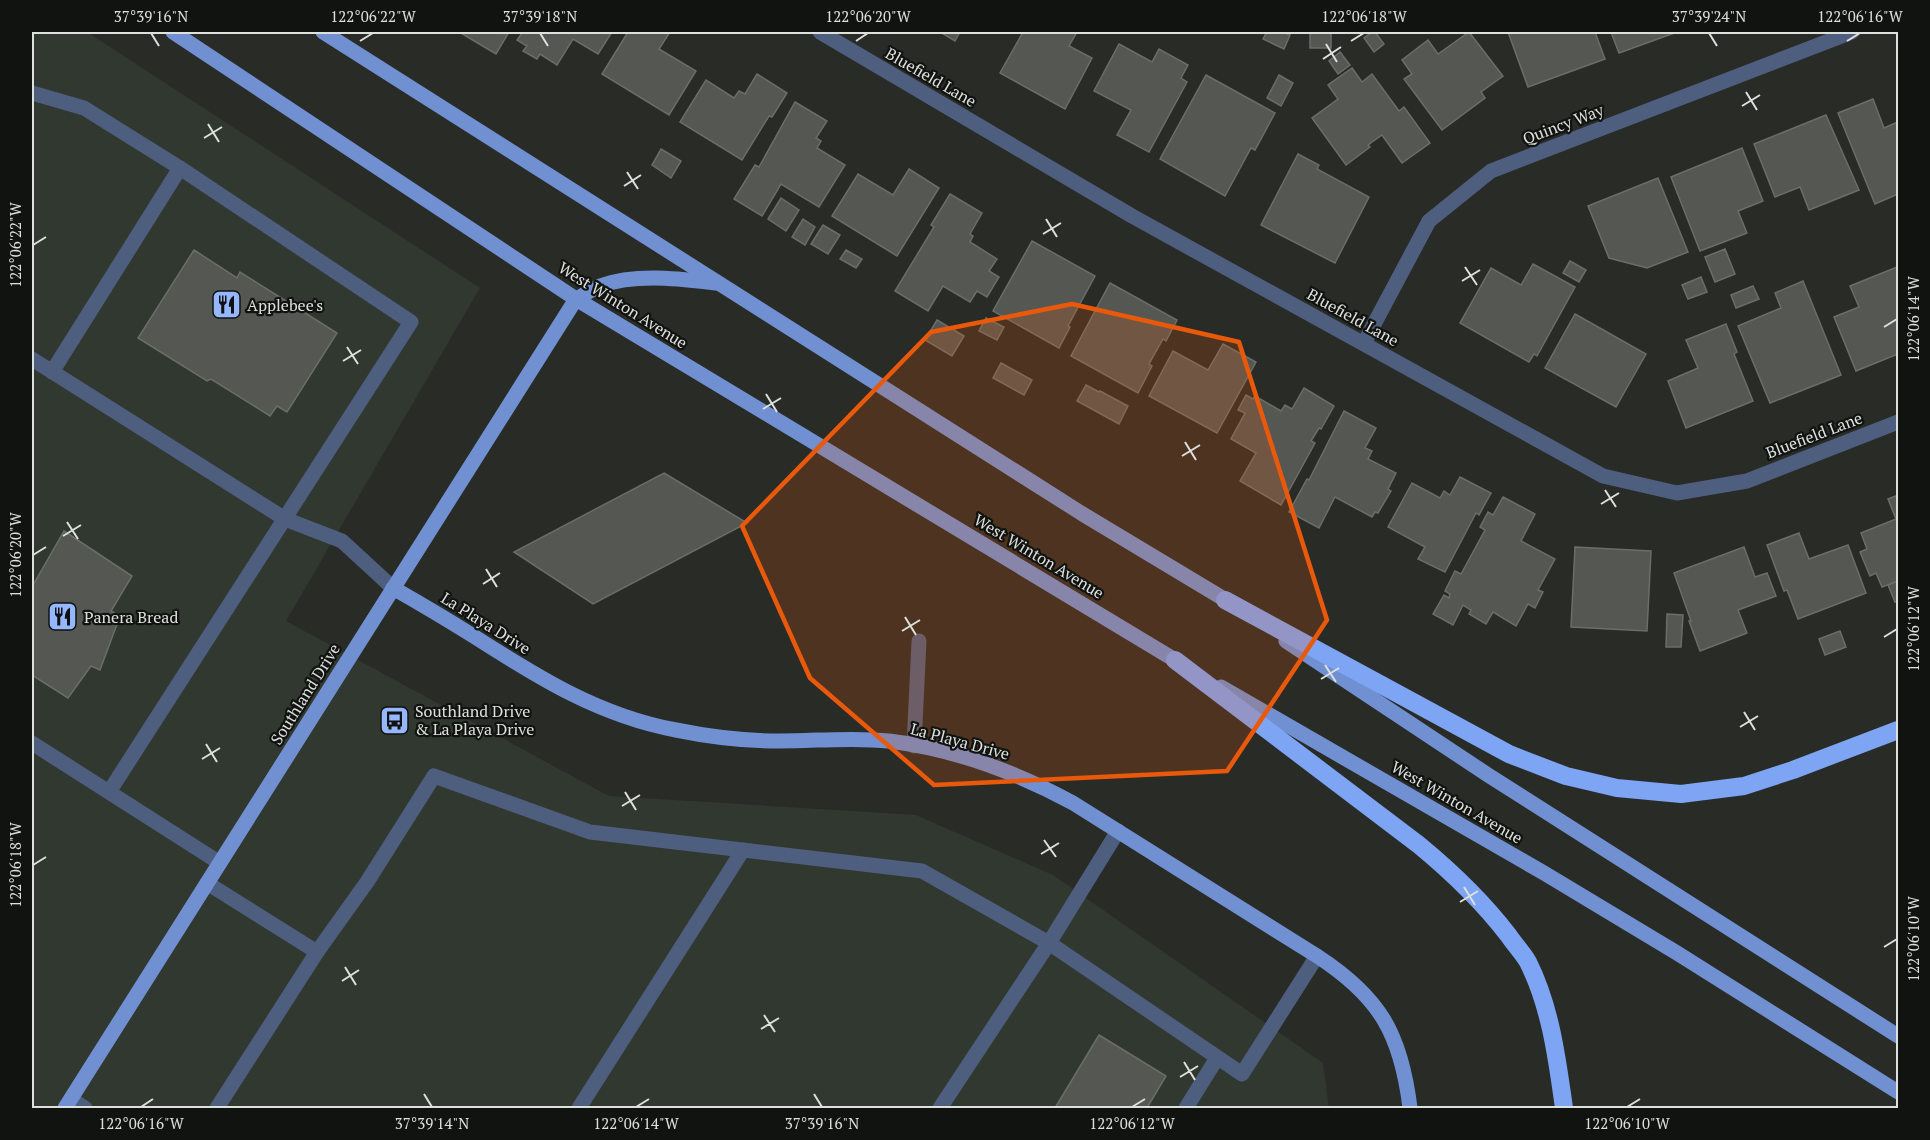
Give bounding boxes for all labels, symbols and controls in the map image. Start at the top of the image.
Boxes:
text: 37°39'16"N [114,6,188,26]
text: 122°06'22"W [330,6,417,26]
text: 37°39'18"N [503,6,577,26]
text: 122°06'20"W [825,6,912,26]
text: 122°06'18"W [1321,6,1408,26]
text: 37°39'24"N [1672,6,1746,26]
text: 122°06'16"W [1817,6,1904,26]
street label: Bluefield Lane [882,42,980,112]
street label: Quincy Way [1519,98,1607,149]
text: 122°06'22"W [5,201,25,288]
street label: West Winton Avenue [554,256,692,354]
text: 122°06'14"W [1903,275,1923,362]
street label: Bluefield Lane [1303,283,1403,351]
restaurant icon: Applebee's [210,289,242,321]
place label: Applebee's [247,294,323,316]
street label: Bluefield Lane [1763,407,1865,463]
street label: West Winton Avenue [970,508,1108,604]
text: 122°06'20"W [5,511,25,598]
text: 122°06'12"W [1903,585,1923,672]
street label: La Playa Drive [437,587,535,659]
restaurant icon: Panera Bread [47,601,79,633]
place label: Panera Bread [84,606,178,628]
street label: Southland Drive [265,639,345,749]
place label: Southland Drive & La Playa Drive [415,700,534,740]
bus stop icon: Southland Drive & La Playa Drive [378,704,410,736]
street label: La Playa Drive [908,717,1012,765]
street label: West Winton Avenue [1387,755,1527,849]
text: 122°06'18"W [5,821,25,908]
text: 122°06'10"W [1903,895,1923,982]
text: 122°06'16"W [98,1113,185,1133]
text: 37°39'14"N [395,1113,469,1133]
text: 122°06'14"W [593,1113,680,1133]
text: 37°39'16"N [785,1113,859,1133]
text: 122°06'12"W [1089,1113,1176,1133]
text: 122°06'10"W [1584,1113,1671,1133]

